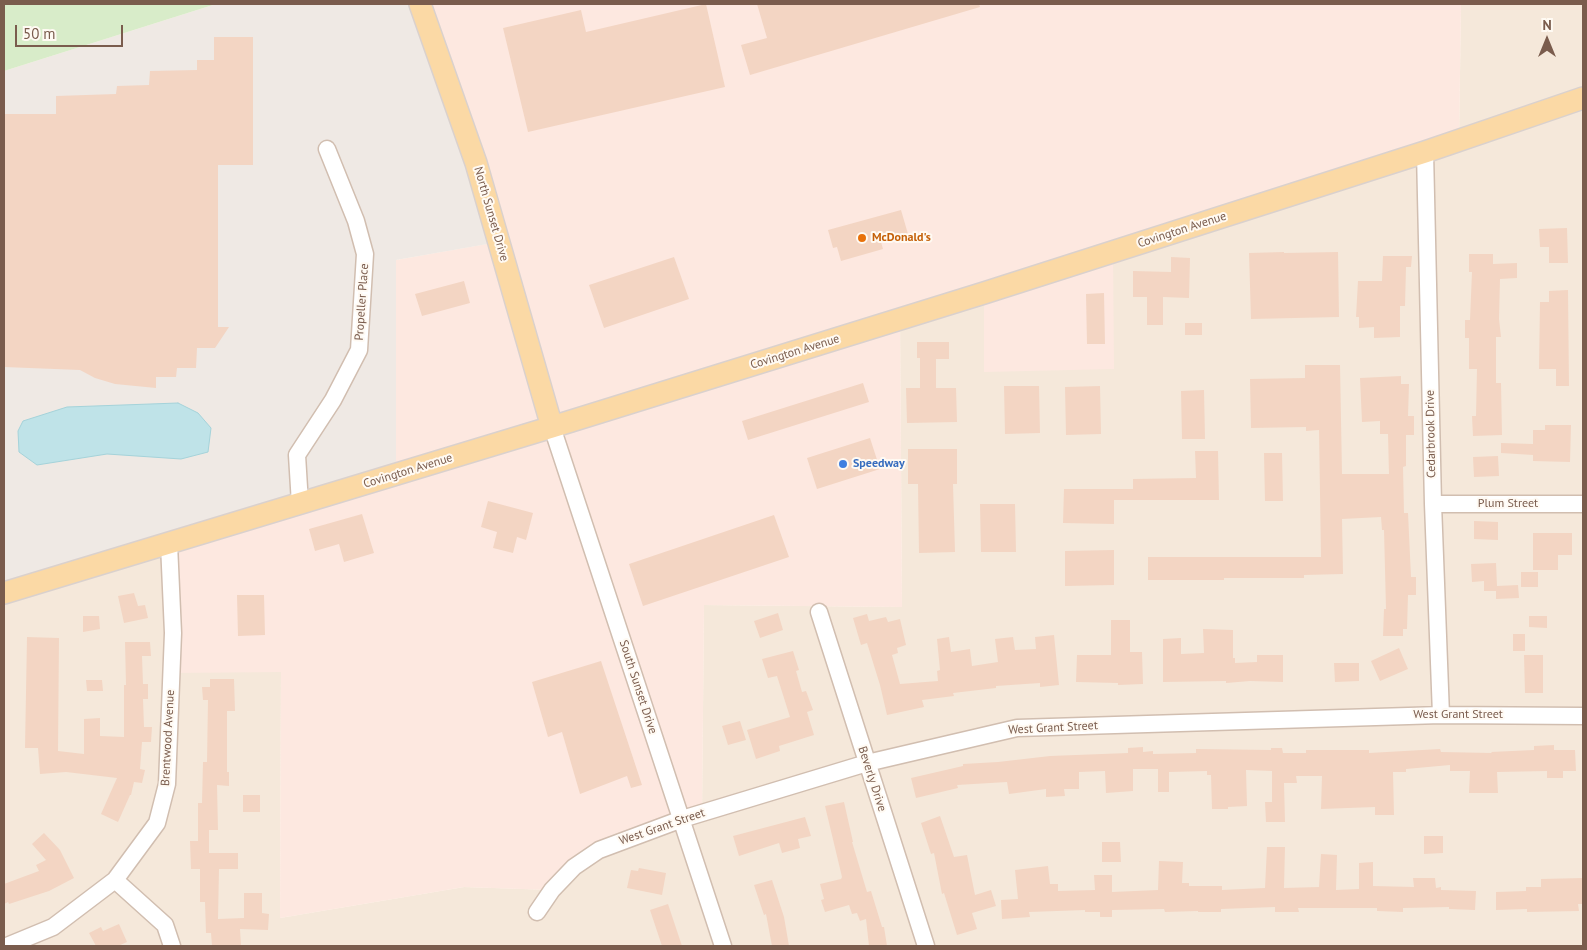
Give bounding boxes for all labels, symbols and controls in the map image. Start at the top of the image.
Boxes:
scale bar [18,15,125,47]
north arrow [1522,15,1572,65]
text: N [1542,16,1552,34]
text: 50 m [23,24,56,43]
street label: North Sunset Drive [471,165,511,263]
street label: Covington Avenue [1136,209,1228,251]
place label: McDonald's [872,231,931,245]
marker: McDonald's [856,232,868,244]
street label: Propeller Place [352,263,372,341]
street label: Covington Avenue [749,332,841,372]
street label: Cedarbrook Drive [1423,390,1439,478]
street label: Covington Avenue [362,451,454,491]
place label: Speedway [853,457,905,471]
marker: Speedway [837,458,849,470]
street label: Plum Street [1478,497,1538,511]
street label: South Sunset Drive [616,638,660,736]
street label: Brentwood Avenue [158,689,178,787]
street label: West Grant Street [1413,708,1503,722]
street label: West Grant Street [1008,718,1098,738]
street label: Beverly Drive [855,745,889,813]
street label: West Grant Street [617,806,707,848]

